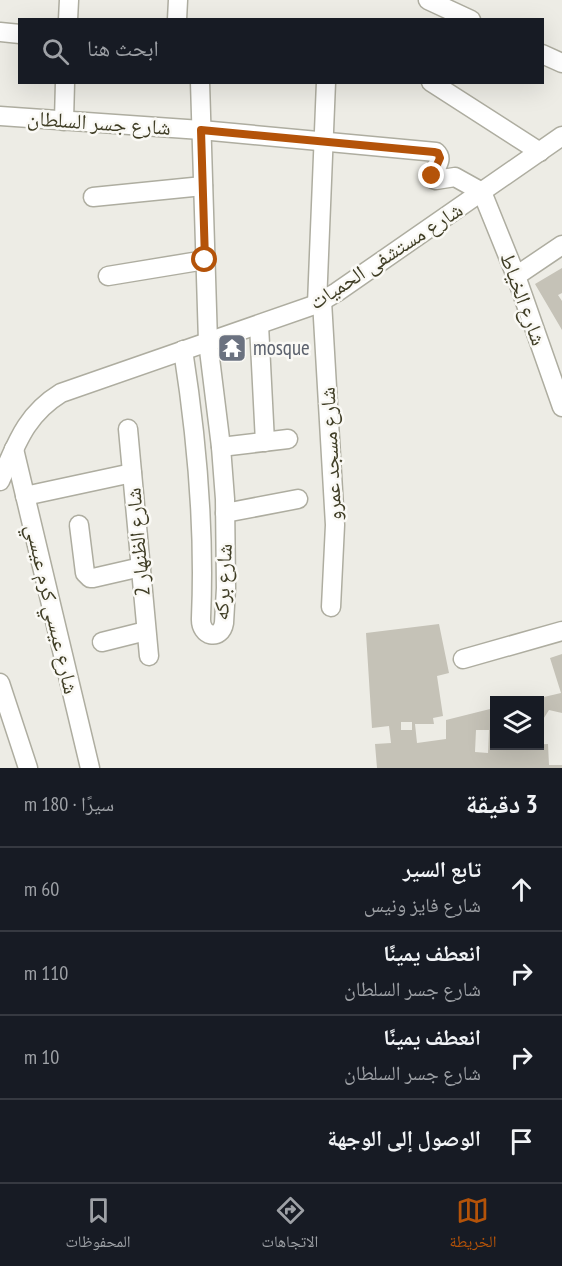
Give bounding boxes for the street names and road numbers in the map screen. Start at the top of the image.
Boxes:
street label: شارع جسر السلطان [26,104,172,141]
street label: شارع مستشفى الحميات [304,196,468,315]
street label: شارع الخياط [494,249,553,349]
street label: شارع مسجد عمرو [314,386,347,522]
street label: شارع الظنهار 2 [119,487,156,597]
street label: شارع عيسي كرم عيسي [17,521,85,697]
street label: شارع بركه [207,543,238,621]

